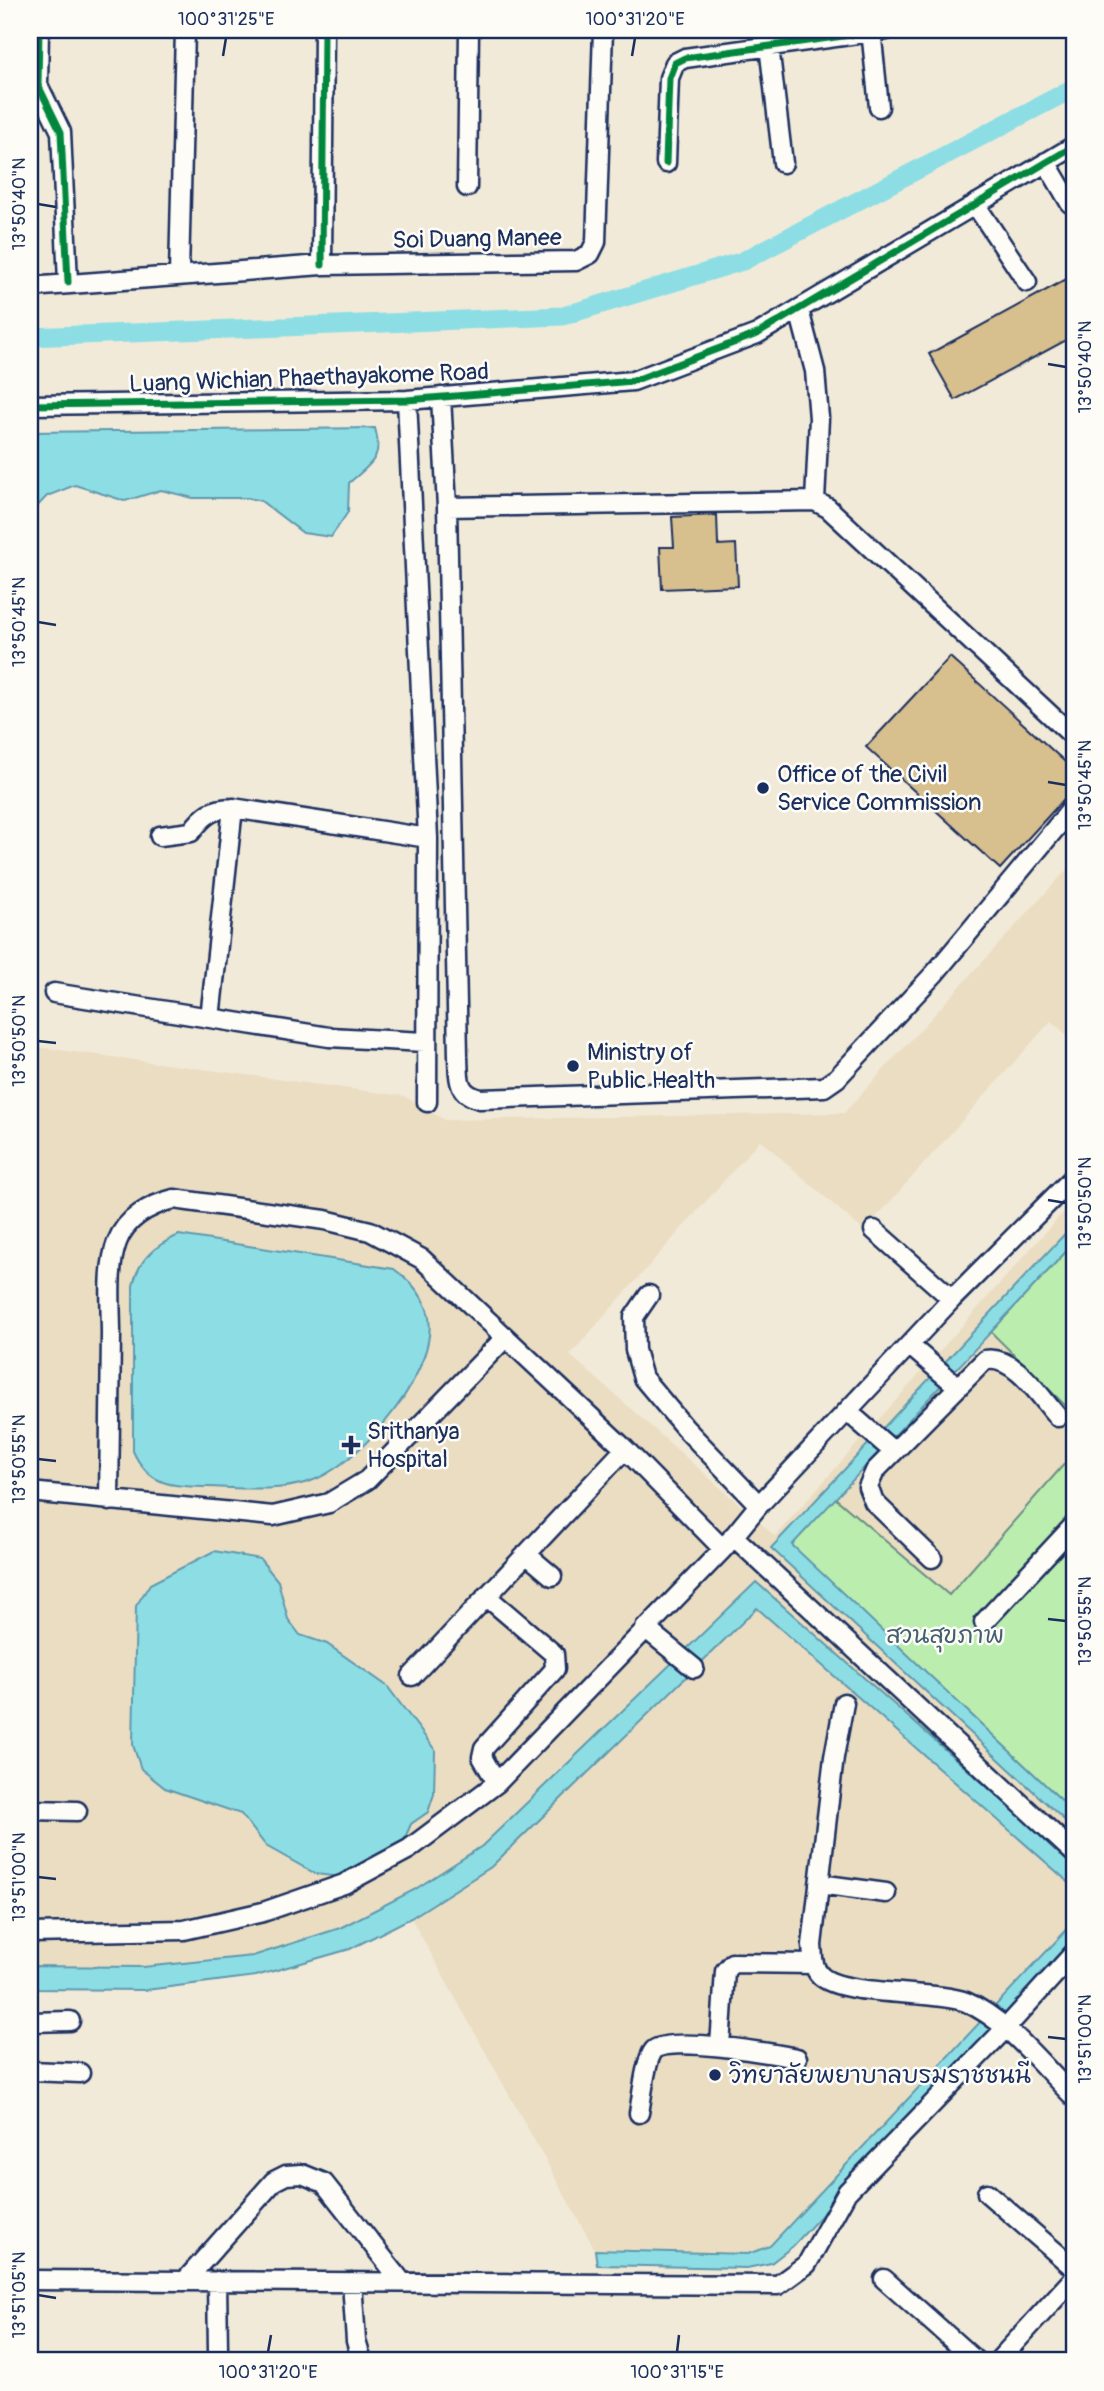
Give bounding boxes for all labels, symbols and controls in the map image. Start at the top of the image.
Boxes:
text: 100°31'25"E [178,8,274,31]
text: 100°31'20"E [585,8,685,31]
text: 13°50'40"N [8,158,31,250]
street label: Soi Duang Manee [392,223,562,255]
text: 13°50'40"N [1074,321,1097,413]
street label: Luang Wichian Phaethayakome Road [129,357,489,399]
text: 13°50'45"N [8,577,31,667]
text: 13°50'45"N [1074,740,1097,830]
place label: Office of the Civil Service Commission [777,760,982,817]
marker: Office of the Civil Service Commission [755,780,771,796]
text: 13°50'50"N [8,995,31,1087]
place label: Ministry of Public Health [587,1038,715,1095]
marker: Ministry of Public Health [565,1058,581,1074]
text: 13°50'50"N [1074,1157,1097,1249]
text: 13°50'55"N [8,1414,31,1504]
place label: Srithanya Hospital [367,1417,460,1474]
marker: Srithanya Hospital [341,1435,361,1455]
text: 13°50'55"N [1074,1576,1097,1666]
park label: สวนสุขภาพ [886,1621,1004,1653]
text: 13°51'00"N [8,1832,31,1922]
text: 13°51'00"N [1074,1994,1097,2084]
place label: วิทยาลัยพยาบาลบรมราชชนนี [729,2060,1031,2090]
marker: วิทยาลัยพยาบาลบรมราชชนนี [707,2067,723,2083]
text: 13°51'05"N [8,2252,31,2338]
text: 100°31'20"E [218,2361,318,2384]
text: 100°31'15"E [630,2361,724,2384]

